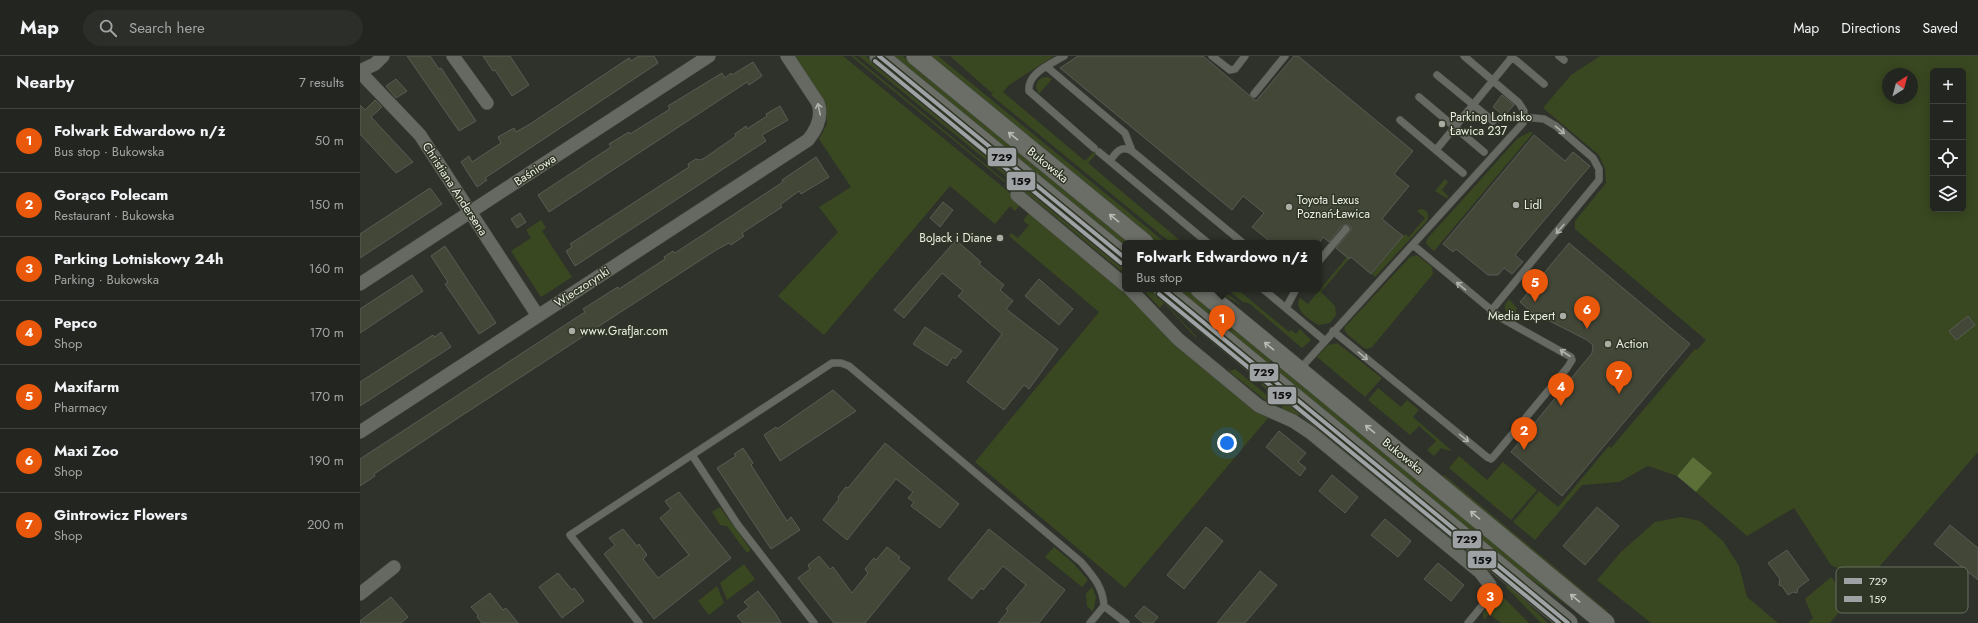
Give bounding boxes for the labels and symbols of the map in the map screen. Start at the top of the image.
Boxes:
north arrow [1882,68,1918,104]
one-way arrow [814,103,822,116]
place label: Parking Lotnisko Ławica 237 [1449,108,1532,140]
marker: Parking Lotnisko Ławica 237 [1437,119,1447,129]
one-way arrow [1554,125,1565,134]
one-way arrow [1008,131,1019,140]
street label: Christiana Andersena [418,139,492,240]
street label: Bukowska [1023,143,1073,187]
line badge: 729 [987,147,1017,167]
text: 729 [991,149,1013,165]
street label: Baśniowa [510,150,560,190]
line badge: 159 [1006,171,1036,191]
text: 159 [1011,173,1031,189]
place label: Toyota Lexus Poznań-Ławica [1297,191,1370,223]
place label: Lidl [1524,196,1542,214]
marker: Lidl [1511,200,1521,210]
marker: Toyota Lexus Poznań-Ławica [1284,202,1294,212]
one-way arrow [1108,214,1119,223]
one-way arrow [1555,223,1564,234]
place label: BoJack i Diane [919,229,992,247]
marker: BoJack i Diane [995,233,1005,243]
street label: Wieczorynki [551,262,613,312]
pin: 5 [1522,269,1548,302]
one-way arrow [1456,281,1467,290]
pin: 6 [1574,296,1600,329]
pin: 1 [1209,305,1235,338]
place label: Media Expert [1488,307,1555,325]
marker: Media Expert [1558,311,1568,321]
place label: www.GrafJar.com [580,322,668,340]
marker: www.GrafJar.com [567,326,577,336]
place label: Action [1616,335,1649,353]
marker: Action [1603,339,1613,349]
one-way arrow [1264,341,1274,350]
one-way arrow [1560,349,1571,357]
one-way arrow [1358,351,1369,360]
pin: 7 [1606,361,1632,394]
line badge: 729 [1249,363,1279,382]
text: 729 [1253,364,1275,380]
pin: 4 [1548,373,1574,406]
line badge: 159 [1267,386,1297,405]
text: 159 [1272,387,1292,403]
pin: 2 [1511,417,1537,450]
one-way arrow [1364,424,1375,433]
your location [1217,433,1237,453]
street label: Bukowska [1378,434,1428,478]
one-way arrow [1458,434,1469,443]
one-way arrow [1469,511,1480,519]
line badge: 729 [1452,530,1482,549]
text: 729 [1456,531,1478,547]
line badge: 159 [1467,550,1497,569]
text: 159 [1472,552,1492,568]
legend [1836,567,1968,613]
text: 729 [1869,573,1887,589]
pin: 3 [1477,583,1503,616]
text: 159 [1869,591,1887,607]
one-way arrow [1569,594,1580,603]

